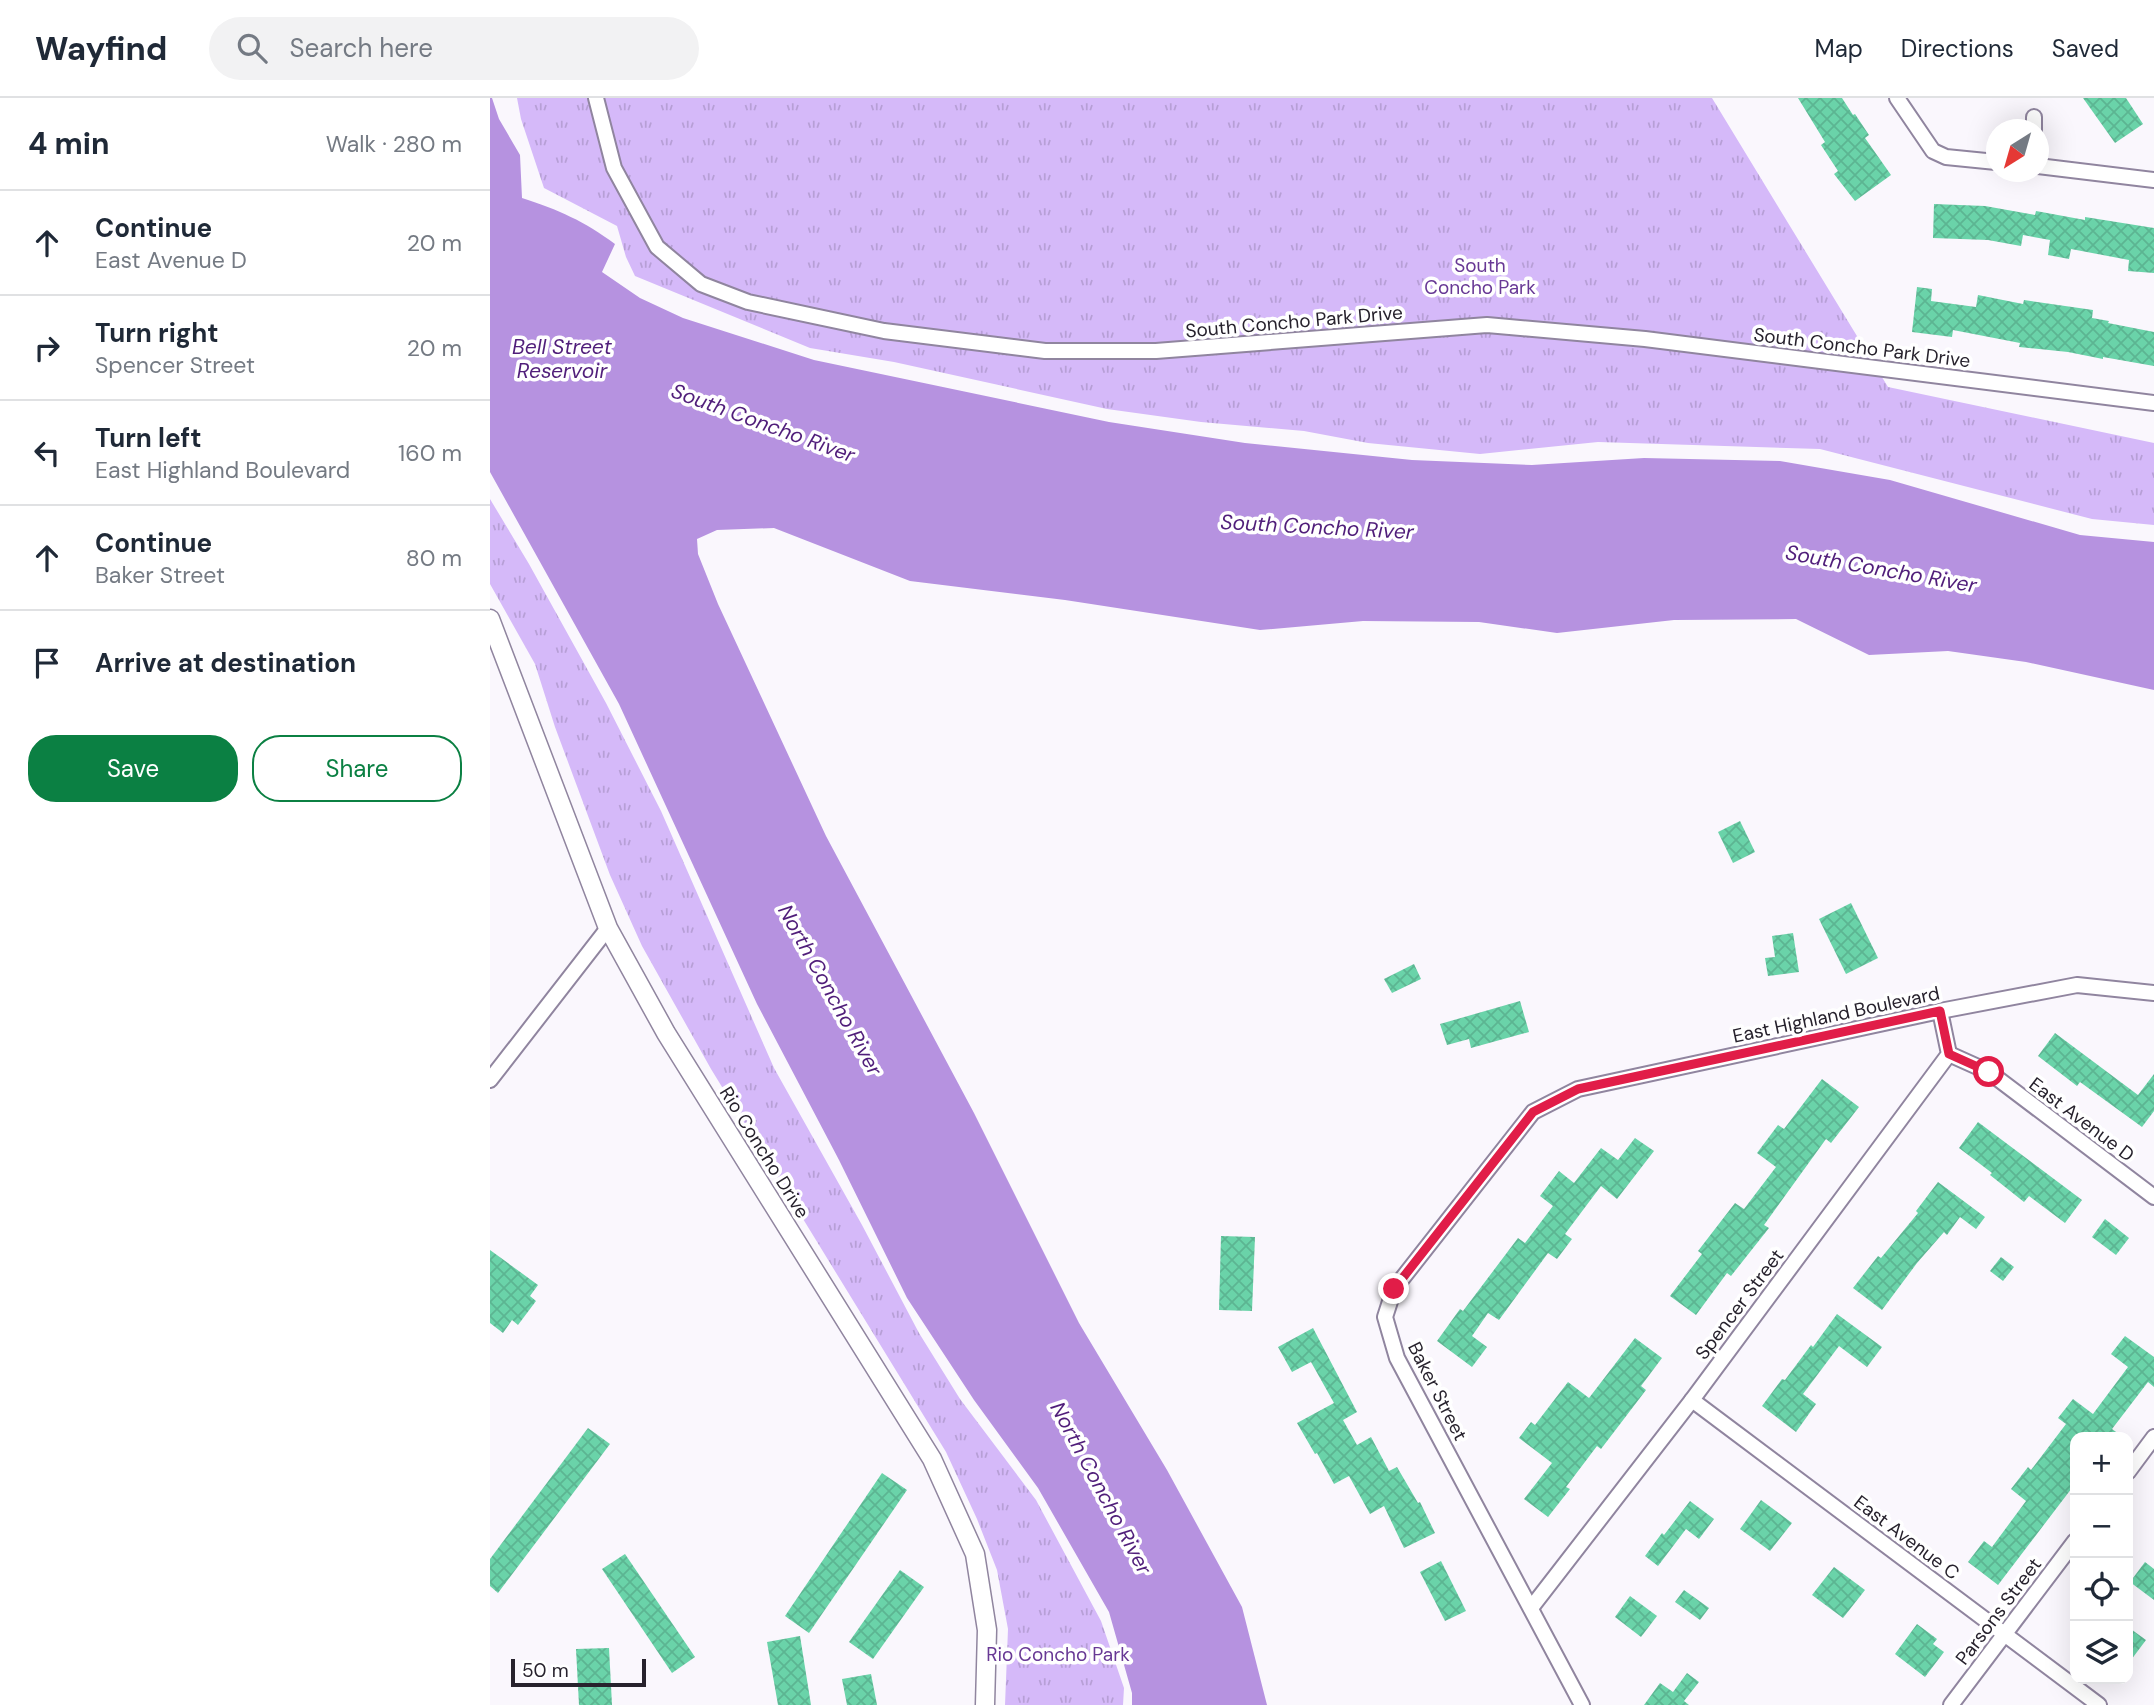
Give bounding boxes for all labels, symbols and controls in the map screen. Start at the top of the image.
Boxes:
search box [209,17,699,80]
text: Wayfind [35,27,167,70]
icon: search [233,29,271,67]
text: Search here [289,31,433,65]
text: Map [1815,33,1863,64]
text: Directions [1901,33,2014,64]
text: Saved [2052,33,2119,64]
north arrow [1986,119,2049,182]
text: 4 min [28,124,110,163]
text: Walk · 280 m [326,129,462,159]
text: Continue [95,211,212,245]
icon: ahead [28,224,66,262]
text: 20 m [407,228,462,258]
text: East Avenue D [95,245,247,275]
park label: South Concho Park [1424,253,1536,300]
street label: South Concho Park Drive [1184,300,1404,343]
text: Turn right [95,316,219,350]
street label: South Concho Park Drive [1752,322,1972,373]
icon: right [28,329,66,367]
text: 20 m [407,333,462,363]
water label: Bell Street Reservoir [512,333,613,385]
text: Spencer Street [95,350,255,380]
water label: South Concho River [667,377,860,470]
text: Turn left [95,421,202,455]
icon: left [28,434,66,472]
text: 160 m [398,438,462,468]
text: East Highland Boulevard [95,455,350,485]
water label: South Concho River [1220,508,1416,546]
text: Continue [95,526,212,560]
water label: South Concho River [1783,538,1980,600]
icon: ahead [28,539,66,577]
text: 80 m [406,543,462,573]
text: Baker Street [95,560,225,590]
icon: arrive [28,644,66,682]
text: Arrive at destination [95,646,356,680]
button: Save [28,735,238,802]
button: Share [252,735,462,802]
water label: North Concho River [771,899,889,1082]
street label: East Highland Boulevard [1730,980,1942,1049]
route start [1973,1056,2004,1087]
street label: East Avenue D [2024,1072,2139,1167]
street label: Rio Concho Drive [714,1082,815,1223]
street label: Spencer Street [1690,1244,1789,1365]
route end [1378,1273,1409,1304]
street label: Baker Street [1402,1338,1473,1445]
water label: North Concho River [1044,1397,1159,1580]
map controls [2070,1432,2133,1684]
button: + [2070,1432,2133,1495]
street label: East Avenue C [1849,1490,1965,1585]
button: − [2070,1495,2133,1558]
street label: Parsons Street [1950,1553,2047,1670]
button: locate [2070,1558,2133,1621]
button: layers [2070,1621,2133,1684]
park label: Rio Concho Park [986,1642,1130,1667]
scale bar [511,1656,646,1688]
text: 50 m [522,1658,569,1683]

